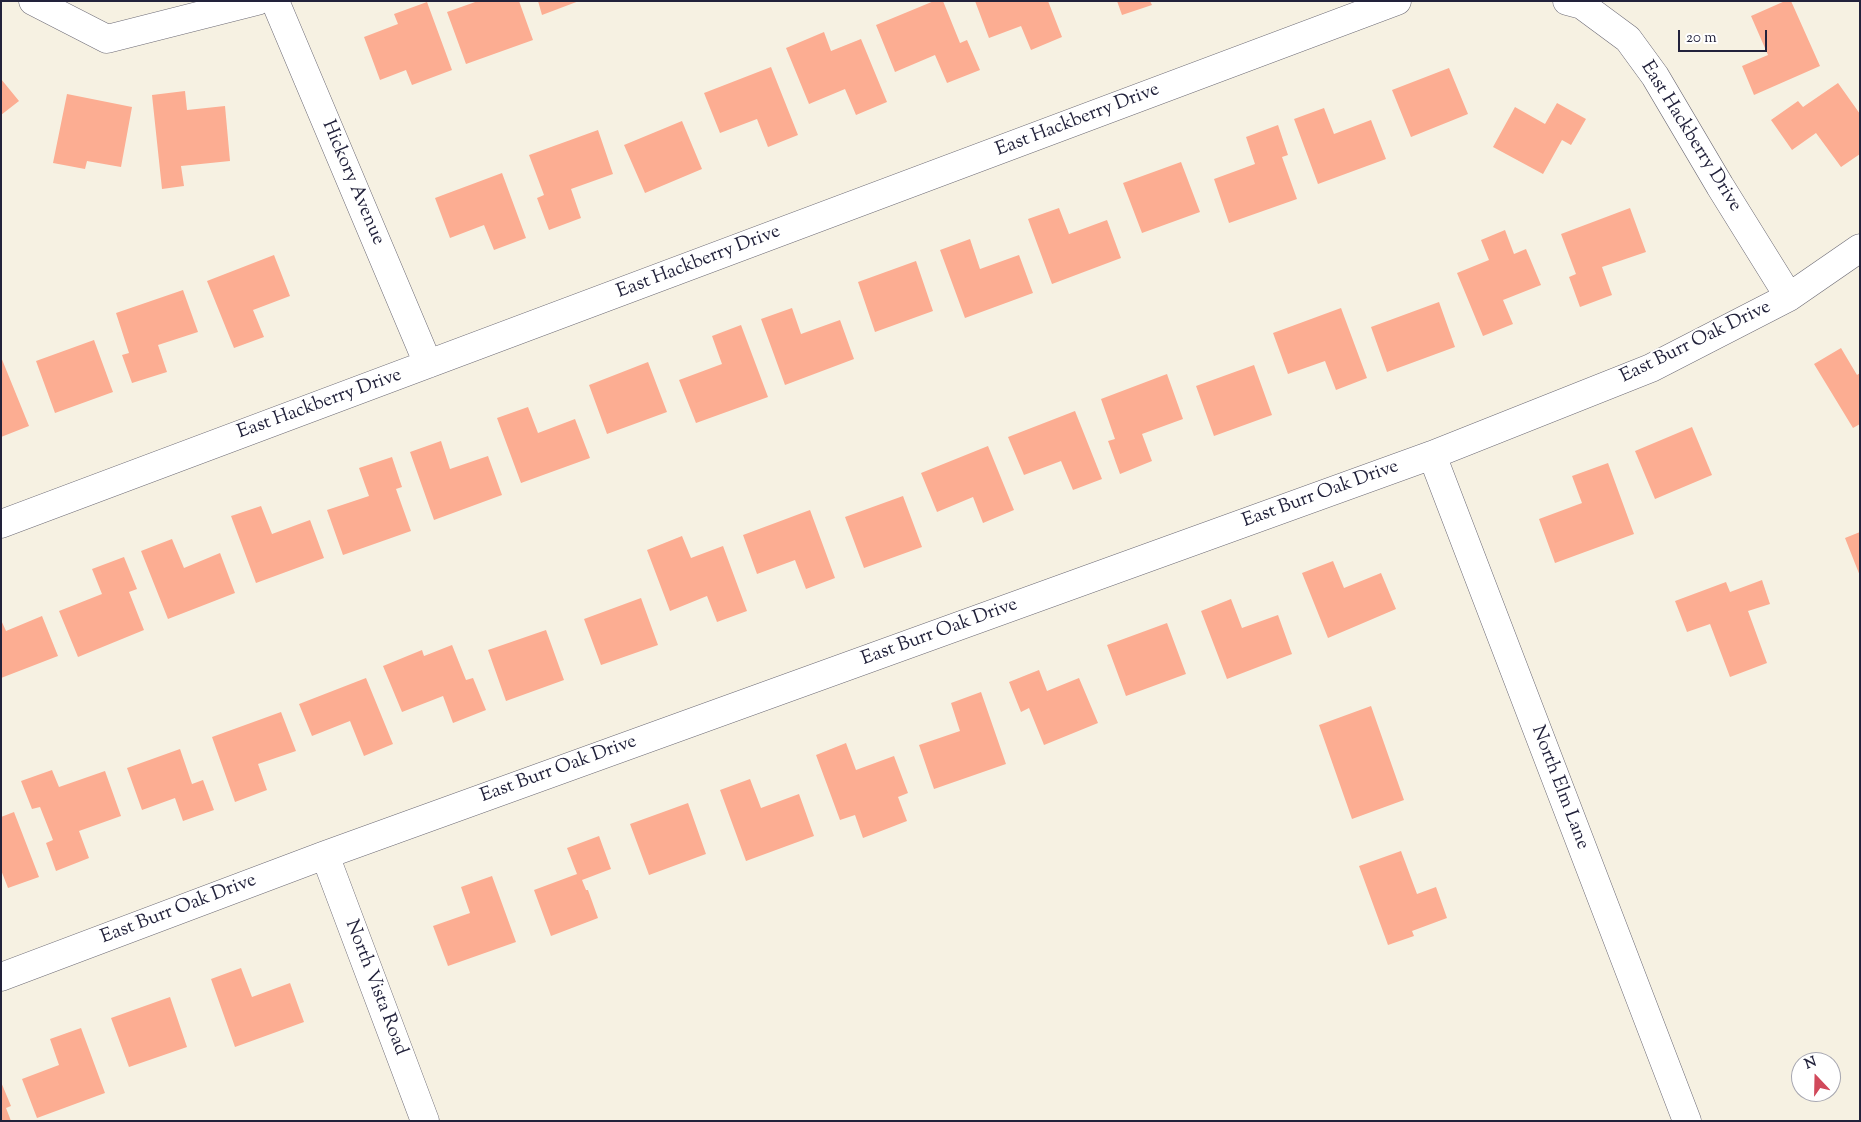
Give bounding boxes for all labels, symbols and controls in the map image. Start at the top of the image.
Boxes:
scale bar [1681,20,1770,52]
text: 20 m [1686,28,1717,49]
street label: East Hackberry Drive [1634,58,1746,216]
street label: East Hackberry Drive [993,79,1163,163]
street label: Hickory Avenue [315,117,389,249]
street label: East Hackberry Drive [614,221,784,305]
street label: East Burr Oak Drive [1617,297,1775,389]
street label: East Hackberry Drive [235,365,405,445]
street label: East Burr Oak Drive [1240,456,1402,534]
street label: East Burr Oak Drive [859,594,1021,672]
street label: North Elm Lane [1525,723,1593,853]
street label: East Burr Oak Drive [478,731,640,809]
street label: East Burr Oak Drive [98,870,260,950]
street label: North Vista Road [339,917,411,1059]
north arrow [1791,1052,1841,1102]
text: N [1802,1053,1820,1075]

